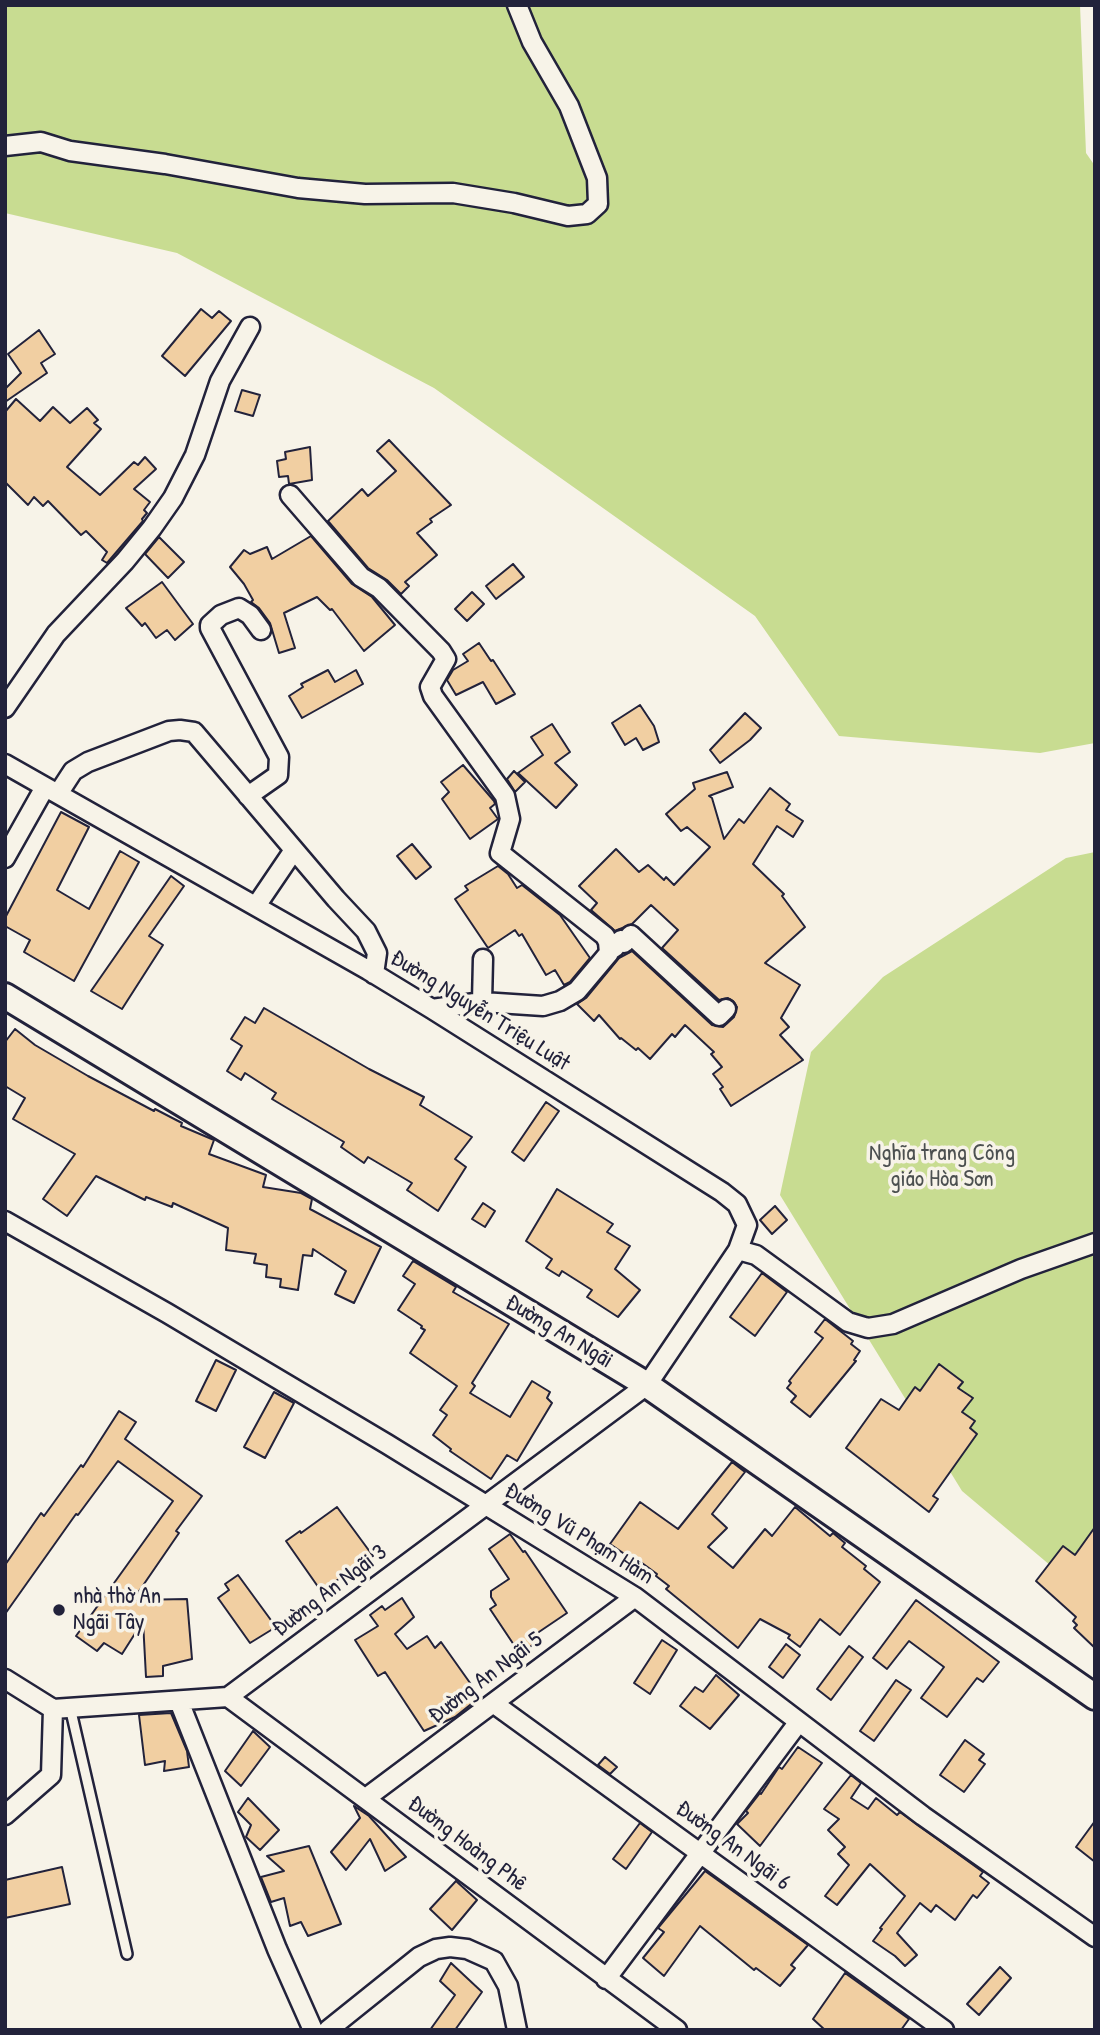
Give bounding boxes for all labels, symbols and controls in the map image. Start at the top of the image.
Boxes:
street label: Đường Nguyễn Triệu Luật [385,945,575,1077]
park label: Nghĩa trang Công giáo Hòa Sơn [869,1140,1015,1194]
street label: Đường An Ngãi [500,1289,618,1375]
street label: Đường Vũ Phạm Hàm [499,1477,659,1591]
street label: Đường An Ngãi 3 [267,1539,393,1643]
place label: nhà thờ An Ngãi Tây [73,1583,161,1637]
marker: nhà thờ An Ngãi Tây [51,1602,67,1618]
street label: Đường An Ngãi 5 [424,1626,548,1730]
street label: Đường Hoàng Phê [402,1790,532,1898]
street label: Đường An Ngãi 6 [670,1795,796,1897]

